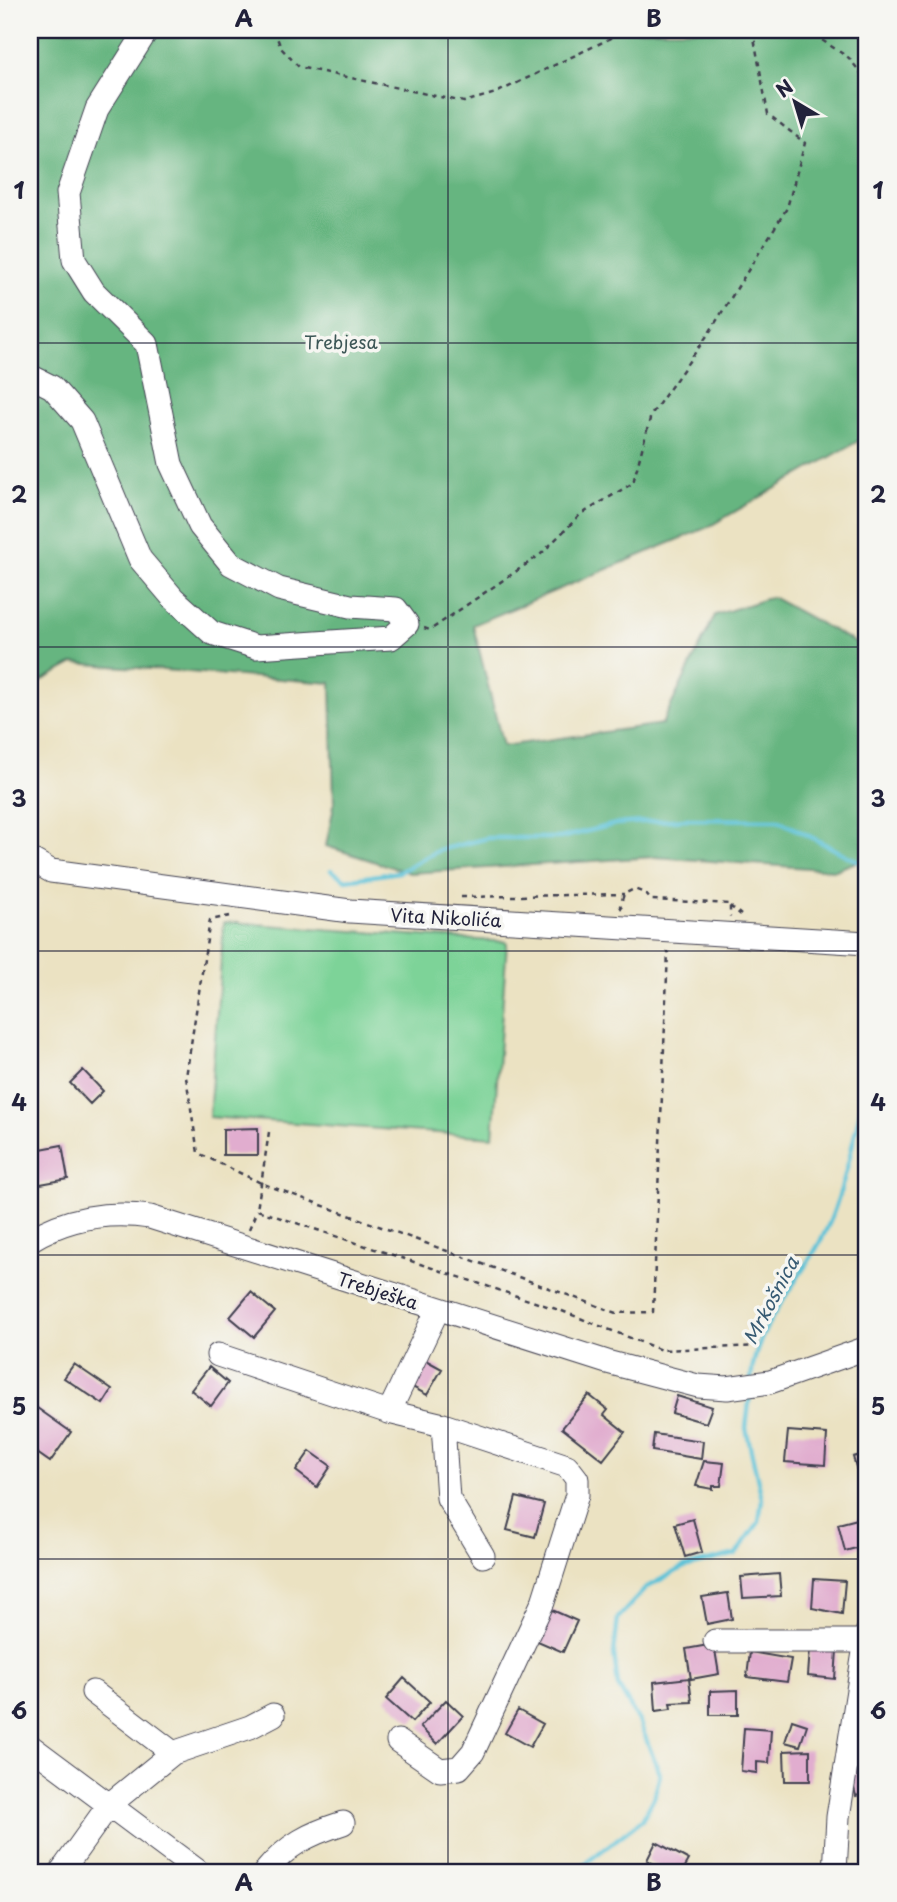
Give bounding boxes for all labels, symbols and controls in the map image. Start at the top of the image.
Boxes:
text: A [235,0,253,35]
text: B [646,0,662,35]
north arrow [760,66,830,136]
text: N [769,72,798,103]
text: 1 [14,172,25,207]
text: 1 [873,172,884,207]
park label: Trebjesa [304,328,378,355]
text: 2 [11,476,27,511]
text: 2 [870,476,886,511]
text: 3 [11,780,27,815]
text: 3 [870,780,886,815]
street label: Vita Nikolića [390,901,503,933]
text: 4 [11,1084,27,1119]
text: 4 [870,1084,886,1119]
water label: Mrkošnica [735,1250,805,1349]
street label: Trebješka [334,1264,423,1316]
text: 5 [12,1388,26,1423]
text: 5 [871,1388,885,1423]
text: 6 [11,1692,27,1727]
text: 6 [870,1692,886,1727]
text: A [235,1864,253,1899]
text: B [646,1864,662,1899]

